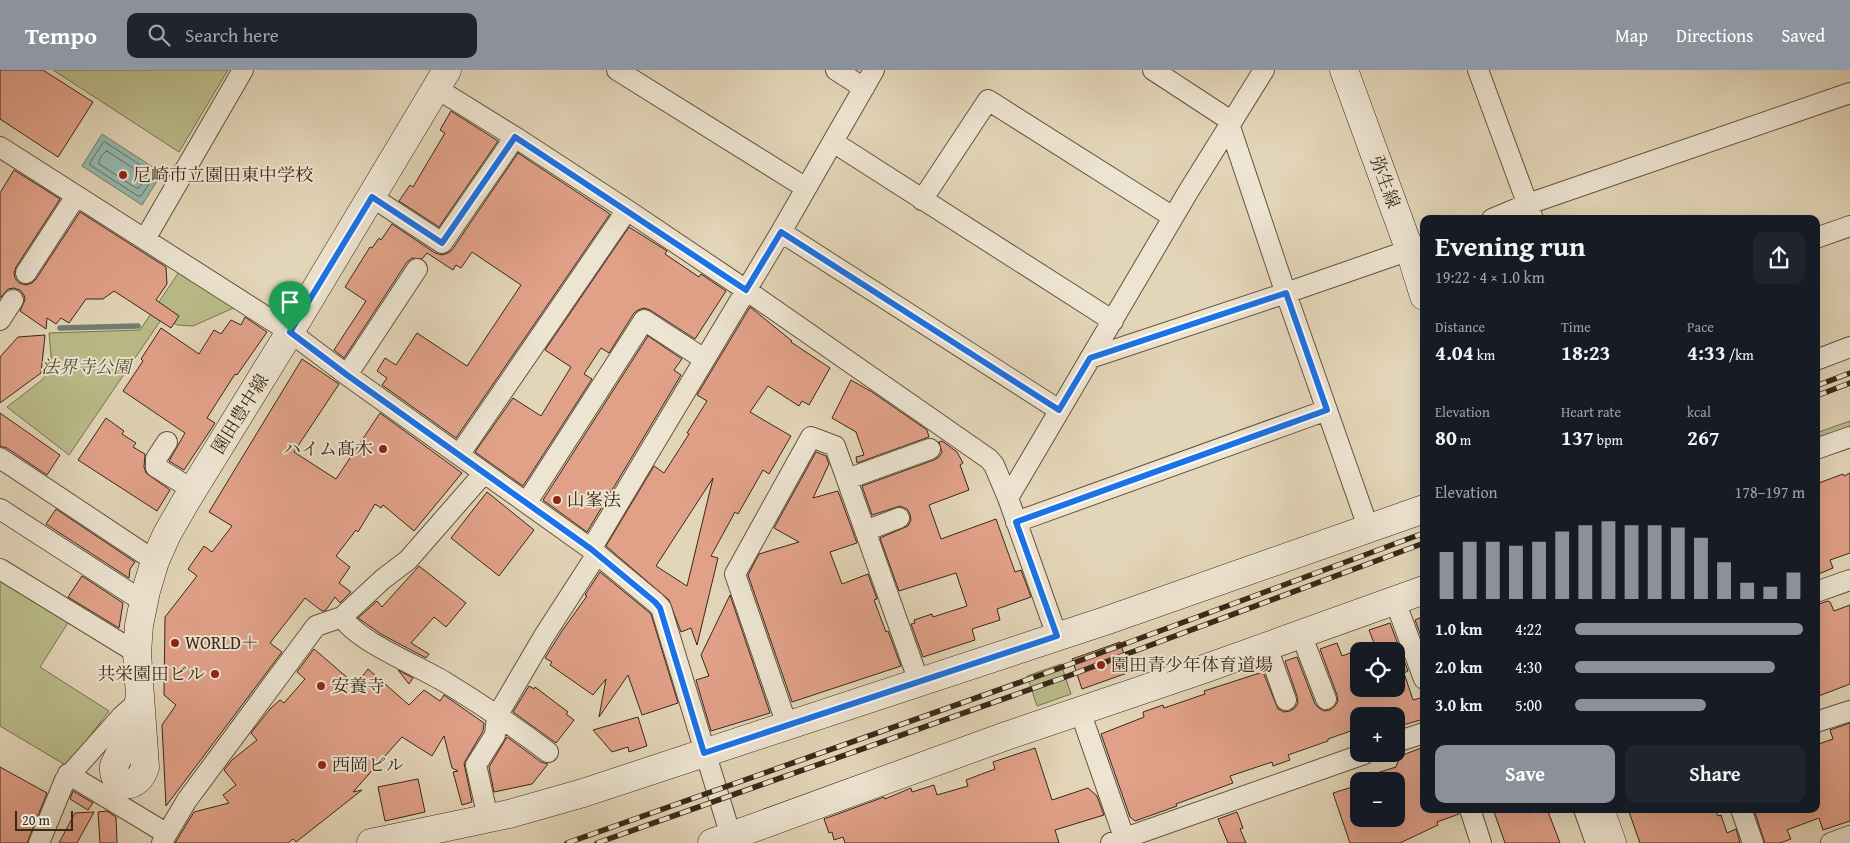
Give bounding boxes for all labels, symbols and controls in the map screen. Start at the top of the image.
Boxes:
search box [127,13,477,58]
text: Tempo [25,18,97,53]
icon: search [145,21,173,49]
text: Search here [185,21,279,49]
text: Map [1615,22,1648,49]
text: Directions [1676,22,1753,49]
text: Saved [1781,22,1825,49]
street label: 弥生線 [1364,152,1407,212]
place label: 尼崎市立園田東中学校 [133,161,313,188]
marker: 尼崎市立園田東中学校 [117,169,129,181]
text: Evening run [1435,225,1586,266]
button: share [1753,232,1805,284]
text: 19:22 · 4 × 1.0 km [1435,265,1545,289]
pin [269,281,311,332]
icon: arrive [276,288,304,316]
text: Distance [1435,317,1485,337]
text: Time [1561,317,1591,337]
text: Pace [1687,317,1714,337]
text: 4.04 [1435,337,1474,368]
text: 18:23 [1561,337,1610,368]
text: 4:33 [1687,337,1726,368]
text: km [1474,345,1495,365]
text: /km [1726,345,1754,365]
park label: 法界寺公園 [41,353,134,380]
street label: 園田豊中線 [204,368,275,459]
text: Elevation [1435,402,1490,422]
text: Heart rate [1561,402,1621,422]
text: kcal [1687,402,1711,422]
text: 80 [1435,422,1457,453]
text: 137 [1561,422,1594,453]
text: 267 [1687,422,1720,453]
text: m [1457,430,1471,450]
text: bpm [1594,430,1623,450]
place label: ハイム髙木 [283,435,373,462]
marker: ハイム髙木 [377,443,389,455]
text: Elevation [1435,480,1498,504]
text: 178–197 m [1735,480,1805,504]
place label: 山峯法 [567,486,621,513]
marker: 山峯法 [551,494,563,506]
text: 1.0 km [1435,617,1482,641]
text: 4:22 [1515,617,1542,641]
place label: WORLD＋ [185,629,259,656]
marker: WORLD＋ [169,637,181,649]
map controls [1350,642,1405,827]
button: locate [1350,642,1405,697]
place label: 園田青少年体育道場 [1111,651,1273,678]
text: 2.0 km [1435,655,1482,679]
text: 4:30 [1515,655,1542,679]
marker: 園田青少年体育道場 [1095,659,1107,671]
place label: 共栄園田ビル [97,660,205,687]
marker: 共栄園田ビル [209,668,221,680]
place label: 安養寺 [331,672,385,699]
marker: 安養寺 [315,680,327,692]
text: 3.0 km [1435,693,1482,717]
text: 5:00 [1515,693,1542,717]
button: + [1350,707,1405,762]
button: Save [1435,745,1615,803]
button: Share [1625,745,1805,803]
place label: 西岡ビル [332,751,404,778]
marker: 西岡ビル [316,759,328,771]
button: − [1350,772,1405,827]
scale bar [15,808,72,831]
text: 20 m [22,810,50,830]

